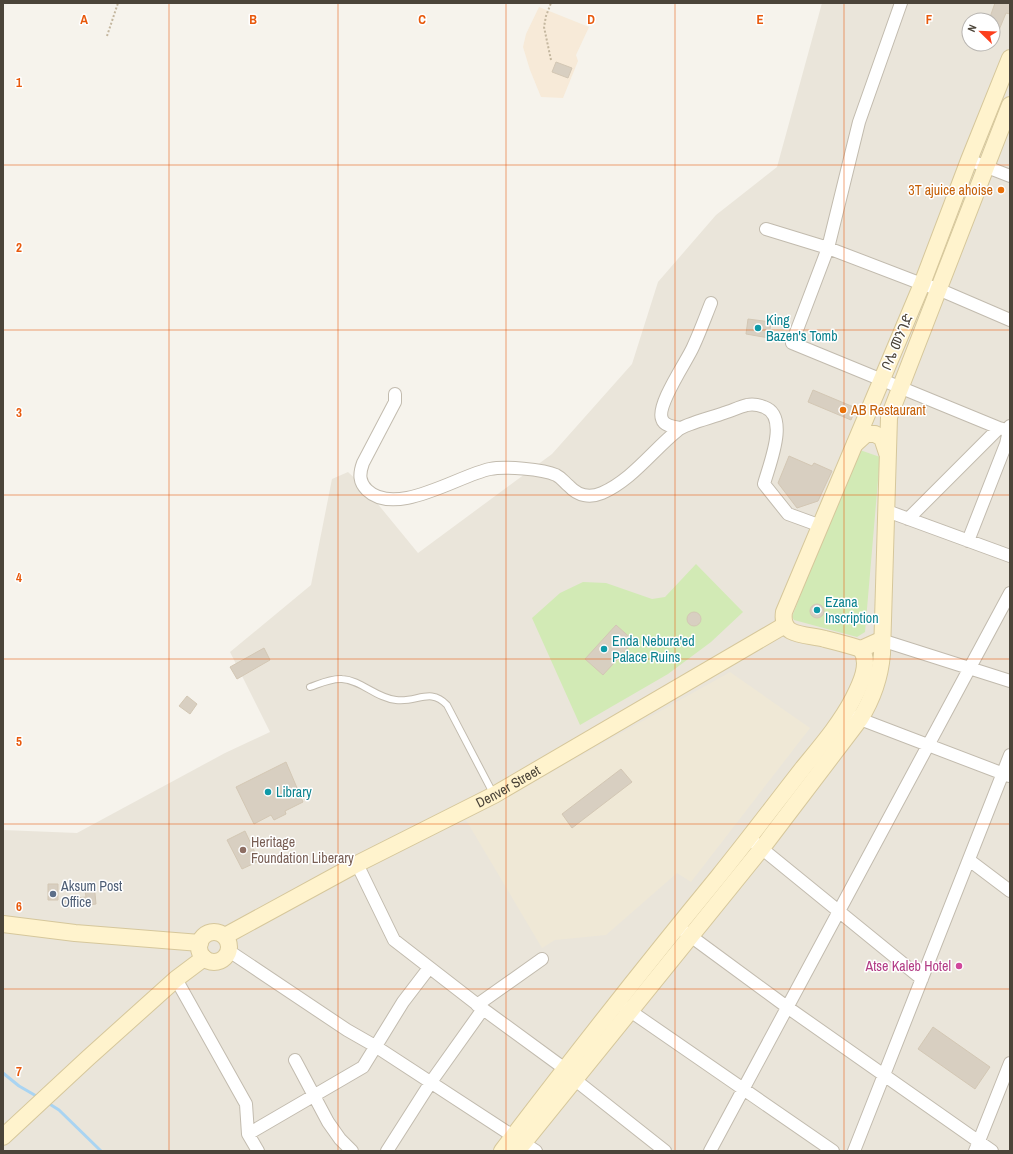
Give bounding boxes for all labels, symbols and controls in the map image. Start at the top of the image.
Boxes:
text: A [80,11,88,28]
text: B [249,11,257,28]
text: C [418,11,426,28]
text: D [587,11,595,28]
text: E [756,11,764,28]
text: F [926,11,933,28]
north arrow [961,12,1001,52]
text: N [964,22,980,34]
text: 1 [16,74,22,91]
place label: 3T ajuice ahoise [908,181,993,199]
marker: 3T ajuice ahoise [996,185,1006,195]
text: 2 [16,239,22,256]
place label: King Bazen's Tomb [766,311,838,345]
street label: ቦሌ መንገድ [877,311,917,373]
marker: King Bazen's Tomb [753,323,763,333]
place label: AB Restaurant [850,401,926,419]
text: 3 [16,404,22,421]
marker: AB Restaurant [838,405,848,415]
text: 4 [16,569,22,586]
place label: Ezana Inscription [825,593,879,627]
marker: Ezana Inscription [812,605,822,615]
place label: Enda Nebura'ed Palace Ruins [612,632,695,666]
marker: Enda Nebura'ed Palace Ruins [599,644,609,654]
text: 5 [16,733,22,750]
street label: Denver Street [473,761,543,812]
place label: Library [276,783,312,801]
marker: Library [263,787,273,797]
place label: Heritage Foundation Liberary [251,833,354,867]
marker: Heritage Foundation Liberary [238,845,248,855]
place label: Aksum Post Office [60,877,122,911]
marker: Aksum Post Office [48,889,58,899]
text: 6 [16,898,22,915]
place label: Atse Kaleb Hotel [864,957,951,975]
marker: Atse Kaleb Hotel [954,961,964,971]
text: 7 [16,1063,22,1080]

